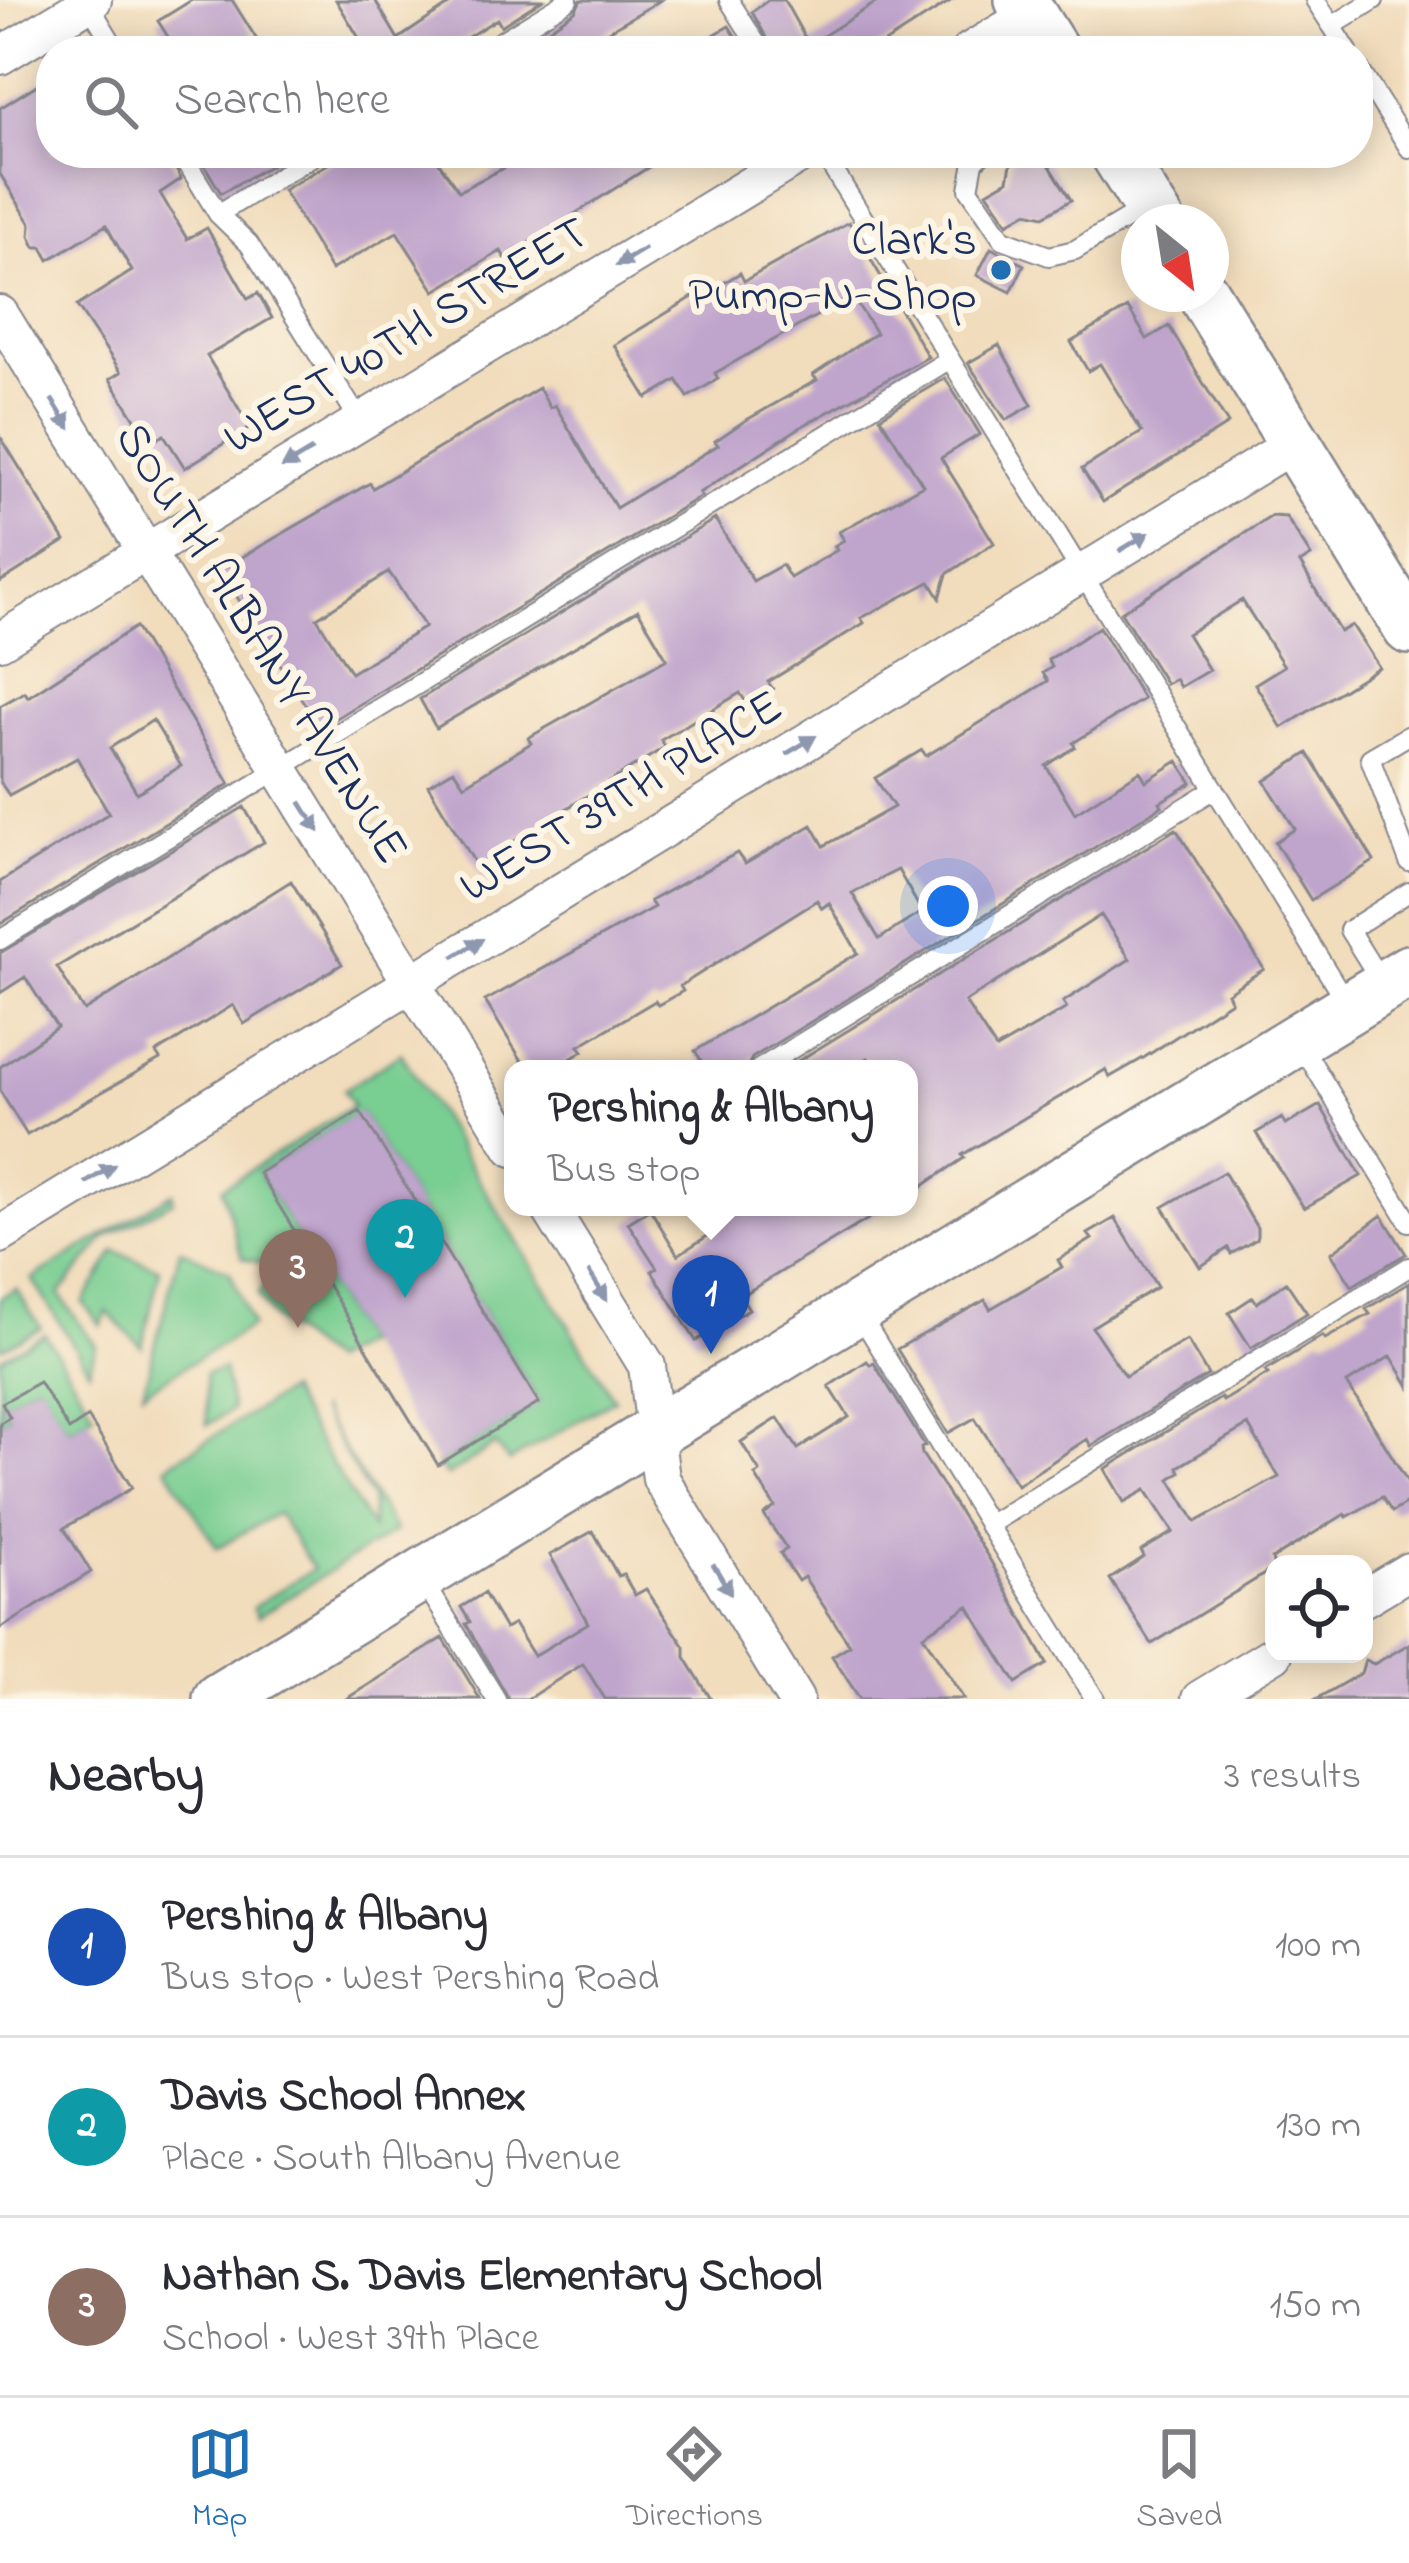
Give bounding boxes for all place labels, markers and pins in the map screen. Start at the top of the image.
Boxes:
place label: Clark's Pump-N-Shop [688,207,977,332]
marker: Clark's Pump-N-Shop [988,257,1014,283]
pin: 2 [366,1199,444,1298]
pin: 3 [259,1229,337,1328]
pin: 1 [672,1255,750,1354]

